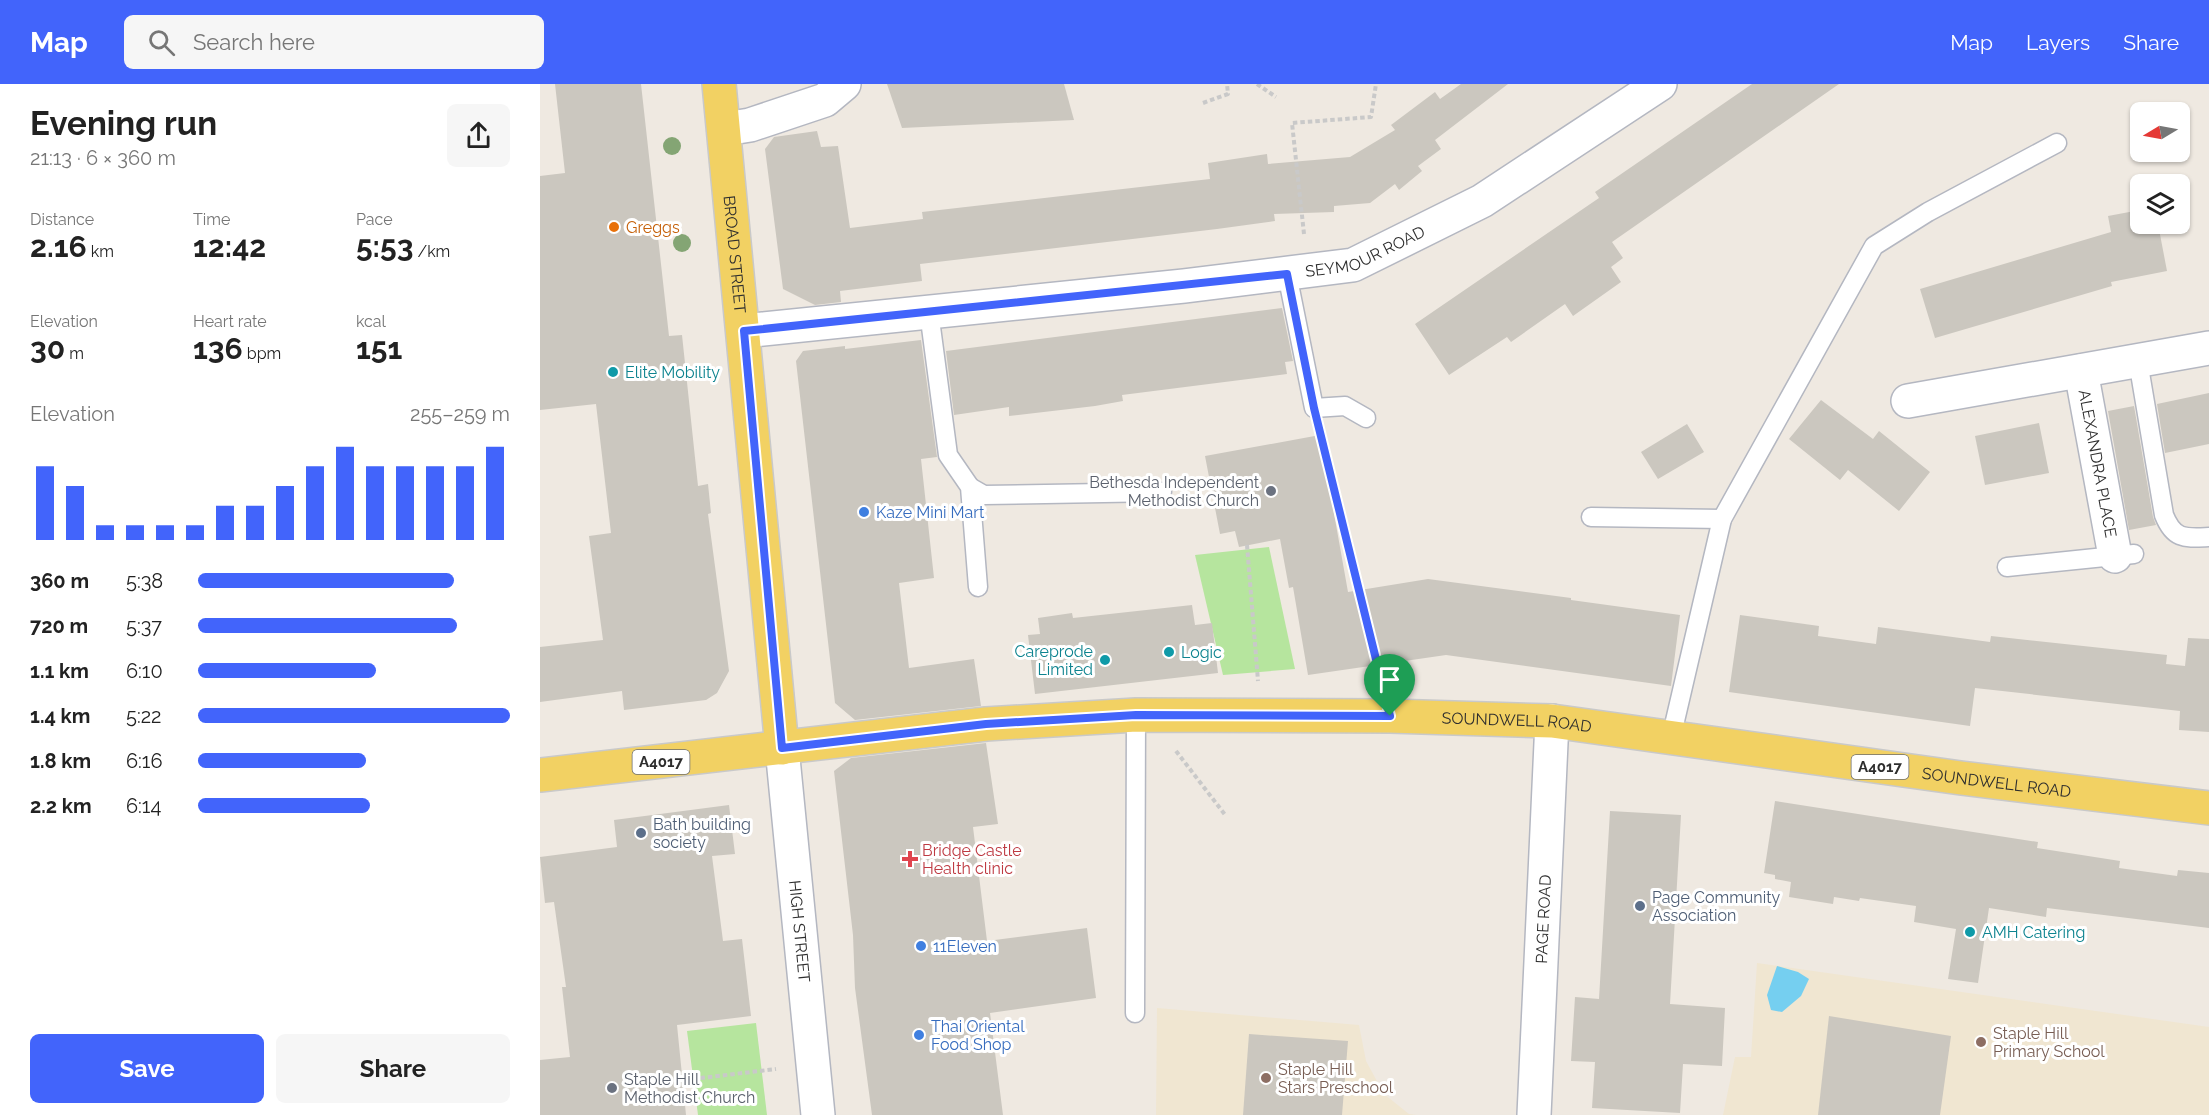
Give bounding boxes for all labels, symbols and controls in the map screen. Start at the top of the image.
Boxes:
search box [124,15,544,69]
text: Map [30,26,88,59]
icon: search [145,26,178,59]
text: Search here [193,29,315,55]
text: Map [1950,30,1993,55]
text: Layers [2026,30,2090,55]
text: Share [2123,30,2179,55]
north arrow [2130,102,2190,162]
map controls [2130,102,2190,234]
text: Evening run [30,104,217,143]
button: share [447,104,510,167]
text: 21:13 · 6 × 360 m [30,146,176,170]
button: layers [2130,174,2190,234]
street label: BROAD STREET [720,195,750,314]
text: Distance [30,210,94,229]
text: Time [193,210,230,229]
text: Pace [356,210,393,229]
place label: Greggs [626,218,680,237]
marker: Greggs [607,220,621,234]
street label: SEYMOUR ROAD [1304,222,1428,281]
text: 2.16 [30,229,87,264]
text: 12:42 [193,229,266,264]
text: 5:53 [356,229,413,264]
text: km [87,242,114,261]
text: /km [413,242,450,261]
text: Elevation [30,312,98,331]
text: Heart rate [193,312,267,331]
text: kcal [356,312,386,331]
text: 30 [30,331,65,366]
text: 136 [193,331,243,366]
text: 151 [356,331,402,366]
text: m [65,344,84,363]
text: bpm [243,344,281,363]
place label: Elite Mobility [625,363,720,382]
marker: Elite Mobility [606,365,620,379]
street label: ALEXANDRA PLACE [2075,388,2120,539]
text: Elevation [30,402,115,426]
text: 255–259 m [410,402,510,426]
place label: Bethesda Independent Methodist Church [1089,473,1260,510]
marker: Bethesda Independent Methodist Church [1264,484,1278,498]
place label: Kaze Mini Mart [876,503,985,522]
marker: Kaze Mini Mart [857,505,871,519]
text: 360 m [30,569,89,593]
text: 5:38 [126,569,163,593]
text: 720 m [30,614,88,638]
text: 5:37 [126,614,162,638]
place label: Careprode Limited [1014,642,1093,679]
place label: Logic [1181,643,1222,662]
marker: Logic [1162,645,1176,659]
marker: Careprode Limited [1098,653,1112,667]
pin [1364,654,1415,716]
text: 1.1 km [30,659,89,683]
text: 6:10 [126,659,163,683]
icon: arrive [1373,663,1406,696]
text: 1.4 km [30,704,90,728]
text: 5:22 [126,704,162,728]
street label: SOUNDWELL ROAD [1441,709,1593,736]
text: 1.8 km [30,749,91,773]
text: 6:16 [126,749,162,773]
road number: A4017 [632,750,690,774]
road number: A4017 [1852,755,1908,779]
street label: SOUNDWELL ROAD [1921,764,2072,801]
text: 2.2 km [30,794,92,818]
text: 6:14 [126,794,161,818]
place label: Bath building society [653,815,751,852]
marker: Bath building society [634,826,648,840]
place label: Bridge Castle Health clinic [922,841,1022,878]
marker: Bridge Castle Health clinic [903,852,917,866]
street label: PAGE ROAD [1532,874,1555,964]
street label: HIGH STREET [785,879,814,983]
place label: Page Community Association [1652,888,1781,925]
marker: Page Community Association [1633,899,1647,913]
place label: AMH Catering [1982,923,2085,942]
marker: AMH Catering [1963,925,1977,939]
place label: 11Eleven [933,937,997,956]
marker: 11Eleven [914,939,928,953]
place label: Thai Oriental Food Shop [931,1017,1025,1054]
place label: Staple Hill Primary School [1993,1024,2105,1061]
marker: Thai Oriental Food Shop [912,1028,926,1042]
button: Save [30,1034,264,1103]
button: Share [276,1034,510,1103]
marker: Staple Hill Primary School [1974,1035,1988,1049]
place label: Staple Hill Stars Preschool [1278,1060,1394,1097]
place label: Staple Hill Methodist Church [624,1070,755,1107]
marker: Staple Hill Stars Preschool [1259,1071,1273,1085]
marker: Staple Hill Methodist Church [605,1081,619,1095]

